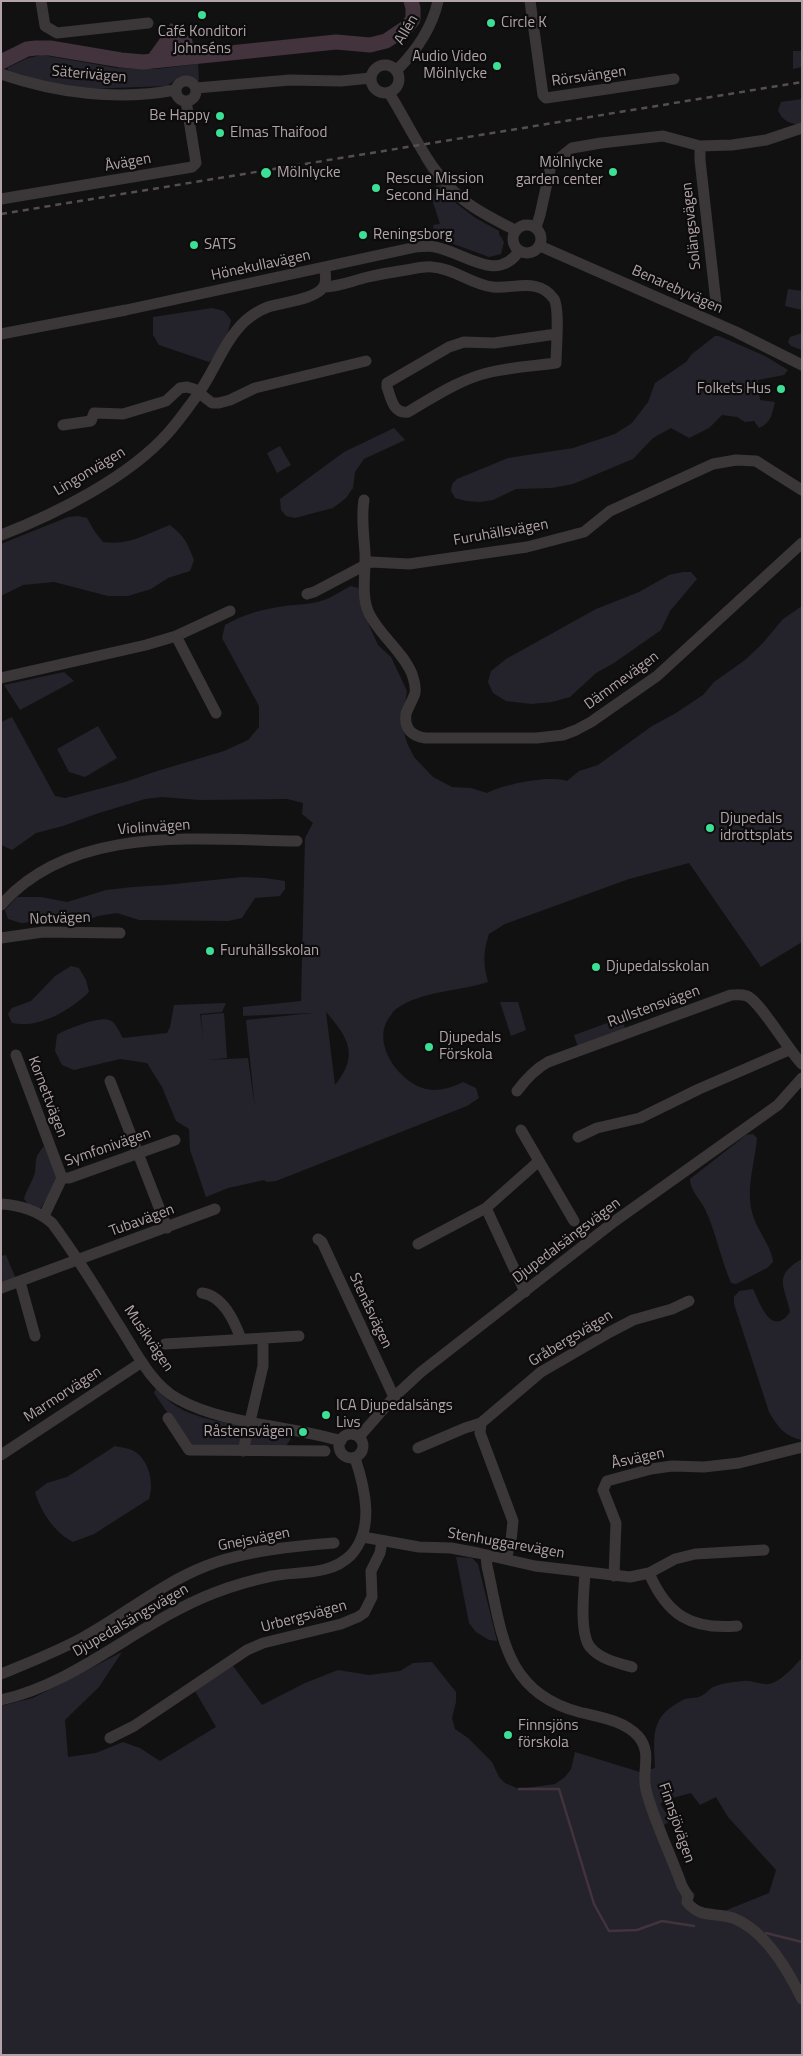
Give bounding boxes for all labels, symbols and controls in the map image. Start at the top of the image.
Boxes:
marker: Café Konditori Johnséns [196,9,208,21]
street label: Allén [391,12,423,48]
place label: Circle K [501,14,547,32]
marker: Circle K [485,17,497,29]
place label: Café Konditori Johnséns [158,23,246,58]
place label: Audio Video Mölnlycke [412,48,487,83]
marker: Audio Video Mölnlycke [491,60,503,72]
street label: Säterivägen [51,63,127,87]
street label: Rörsvängen [551,63,627,91]
place label: Be Happy [149,107,210,125]
marker: Be Happy [214,110,226,122]
place label: Elmas Thaifood [230,124,327,142]
marker: Elmas Thaifood [214,127,226,139]
street label: Åvägen [103,150,153,176]
place label: Mölnlycke garden center [516,154,603,189]
place label: Mölnlycke [277,164,341,182]
marker: Mölnlycke [259,166,273,180]
marker: Mölnlycke garden center [607,166,619,178]
place label: Rescue Mission Second Hand [386,170,484,205]
street label: Solängsvägen [678,181,706,271]
marker: Rescue Mission Second Hand [370,182,382,194]
place label: Reningsborg [373,226,452,244]
marker: Reningsborg [357,229,369,241]
place label: SATS [204,236,236,254]
marker: SATS [188,239,200,251]
street label: Hönekullavägen [210,247,312,285]
street label: Benarebyvägen [629,262,725,318]
place label: Folkets Hus [697,380,771,398]
marker: Folkets Hus [775,383,787,395]
street label: Lingonvägen [51,444,129,500]
street label: Furuhällsvägen [452,516,550,550]
street label: Dämmevägen [581,648,663,714]
place label: Djupedals idrottsplats [720,810,793,845]
street label: Violinvägen [117,816,191,840]
marker: Djupedals idrottsplats [704,822,716,834]
street label: Notvägen [29,909,91,929]
place label: Furuhällsskolan [220,942,319,960]
marker: Furuhällsskolan [204,945,216,957]
place label: Djupedalsskolan [606,958,709,976]
marker: Djupedalsskolan [590,961,602,973]
street label: Rullstensvägen [605,982,703,1032]
place label: Djupedals Förskola [439,1029,501,1064]
marker: Djupedals Förskola [423,1041,435,1053]
street label: Kornettvägen [23,1054,71,1140]
street label: Symfonivägen [63,1125,153,1171]
street label: Djupedalsängsvägen [510,1195,624,1287]
street label: Tubavägen [107,1201,177,1241]
street label: Stenåsvägen [345,1270,395,1352]
street label: Musikvägen [119,1302,177,1376]
street label: Gråbergsvägen [526,1307,616,1371]
street label: Marmorvägen [21,1363,105,1427]
place label: ICA Djupedalsängs Livs [336,1397,453,1432]
marker: ICA Djupedalsängs Livs [320,1409,332,1421]
place label: Råstensvägen [204,1423,293,1441]
marker: Råstensvägen [297,1426,309,1438]
street label: Åsvägen [610,1445,666,1473]
street label: Gnejsvägen [216,1524,292,1556]
street label: Stenhuggarevägen [446,1525,566,1563]
street label: Djupedalsängsvägen [70,1581,192,1661]
street label: Urbergsvägen [259,1597,349,1637]
place label: Finnsjöns förskola [518,1717,578,1752]
marker: Finnsjöns förskola [502,1729,514,1741]
street label: Finnsjövägen [654,1781,698,1865]

